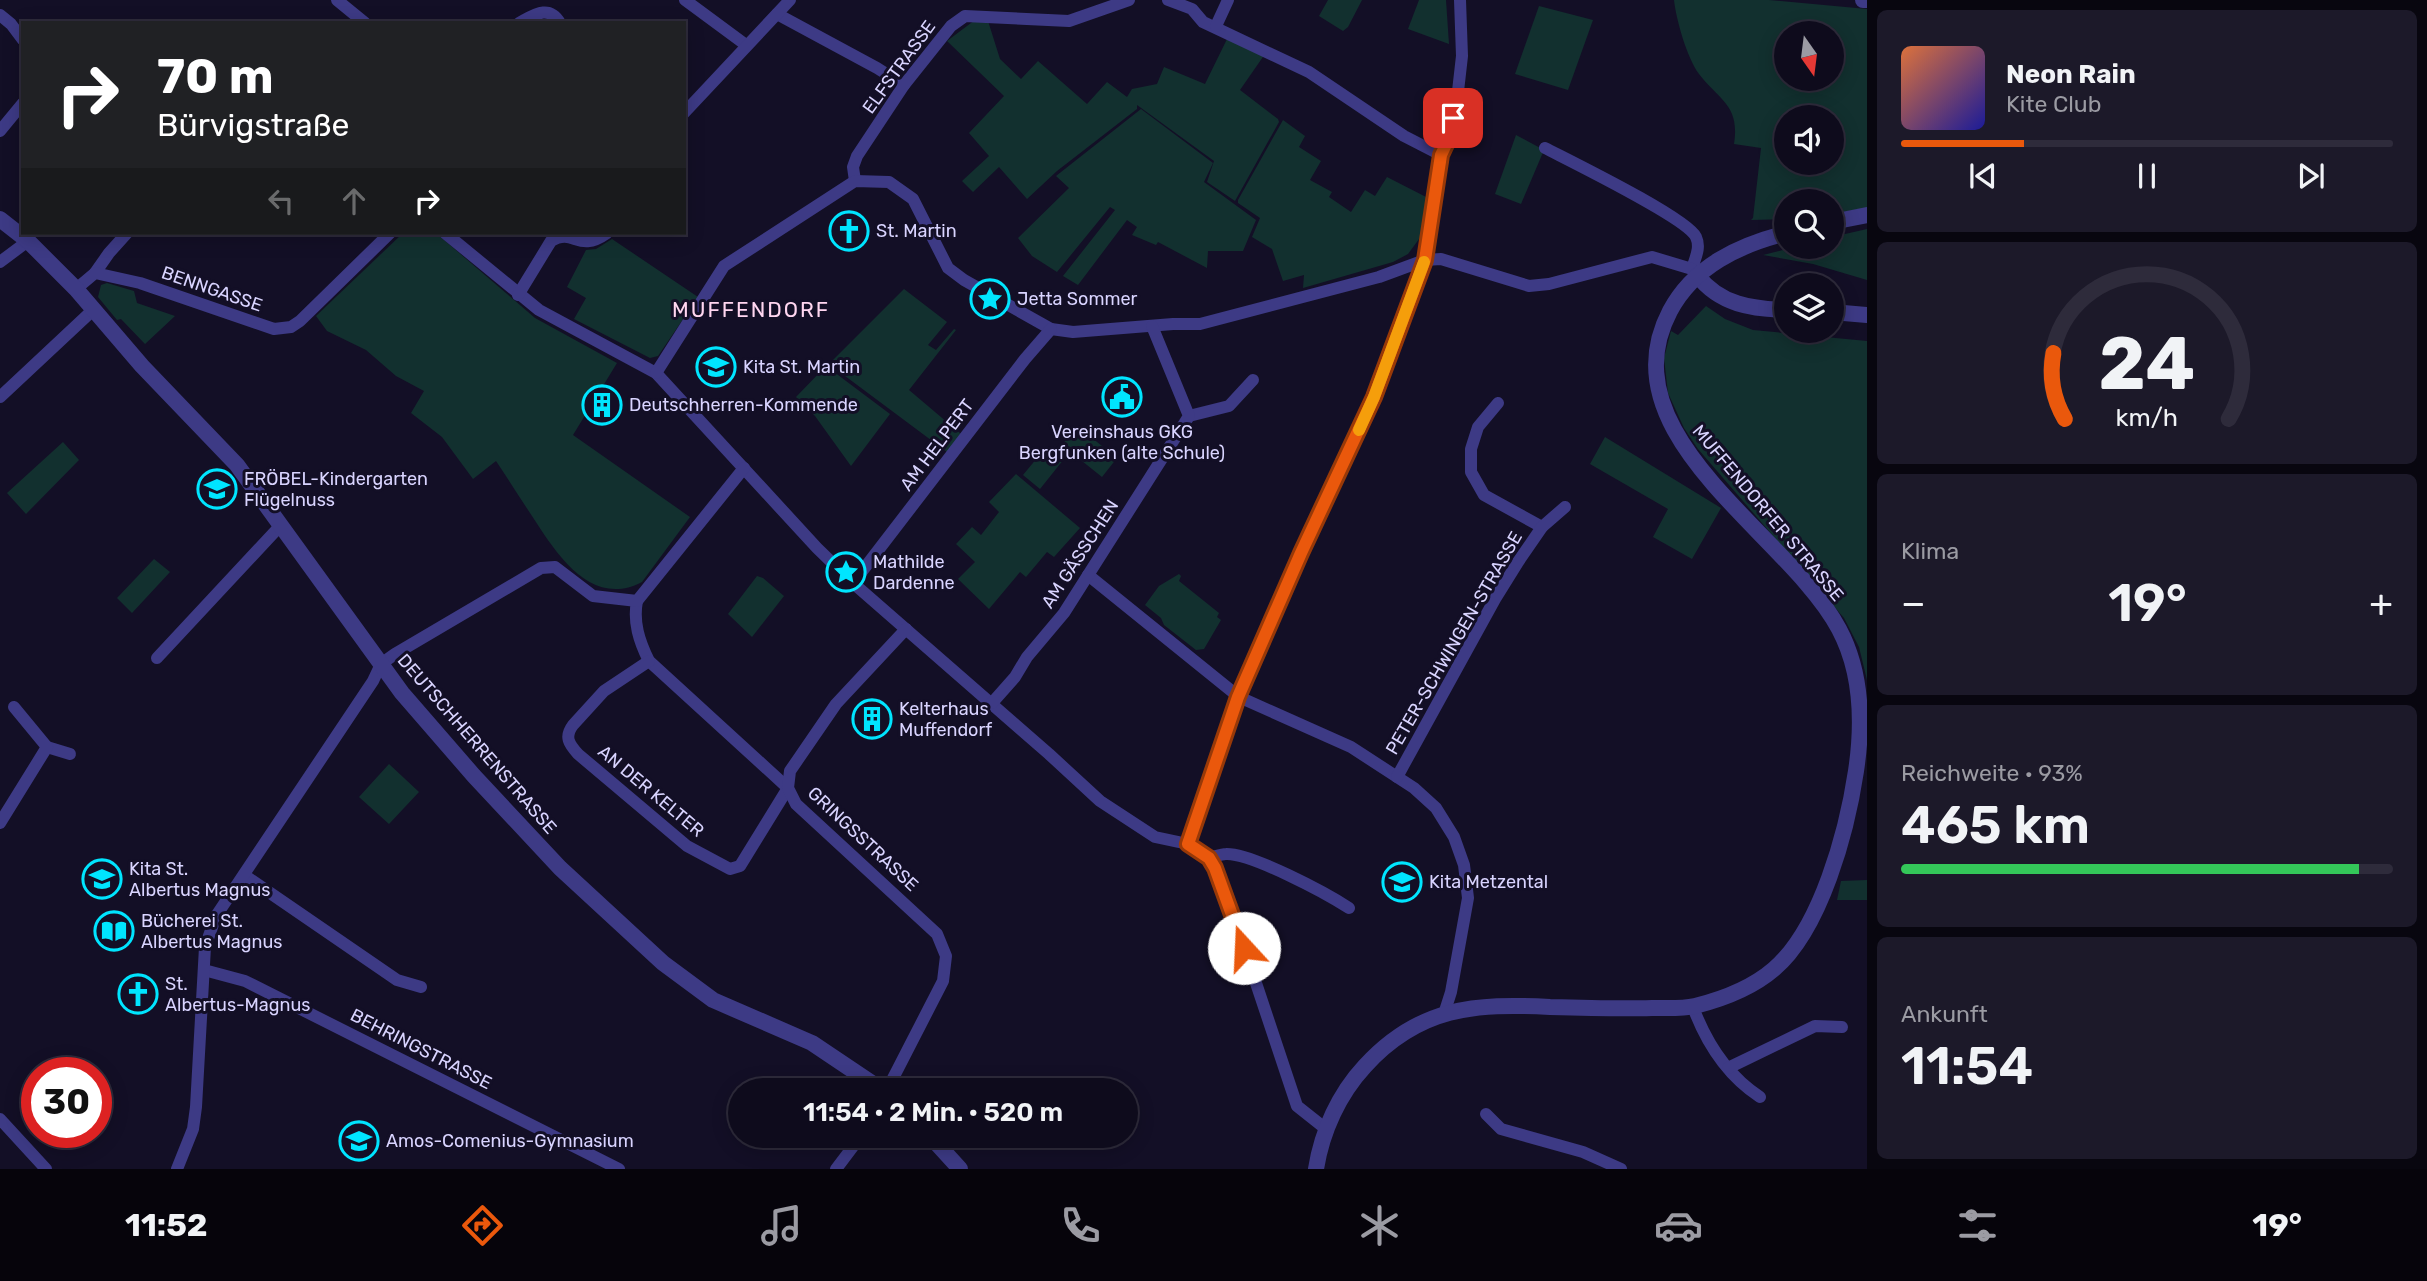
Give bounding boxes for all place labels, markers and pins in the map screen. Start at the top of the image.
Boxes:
pin [1423,88,1483,148]
church icon: St. Martin [828,210,870,252]
place label: St. Martin [876,220,957,242]
place icon: Jetta Sommer [969,278,1011,320]
place label: Jetta Sommer [1017,288,1137,310]
school or university icon: Kita St. Martin [695,346,737,388]
place label: Kita St. Martin [743,356,860,378]
public building icon: Vereinshaus GKG Bergfunken (alte Schule) [1101,376,1143,418]
building icon: Deutschherren-Kommende [581,384,623,426]
place label: Deutschherren-Kommende [629,394,858,416]
place label: Vereinshaus GKG Bergfunken (alte Schule) [1019,421,1225,464]
school or university icon: FRÖBEL-Kindergarten Flügelnuss [196,468,238,510]
place label: FRÖBEL-Kindergarten Flügelnuss [244,468,428,511]
place icon: Mathilde Dardenne [825,551,867,593]
place label: Mathilde Dardenne [873,551,955,594]
building icon: Kelterhaus Muffendorf [851,698,893,740]
place label: Kelterhaus Muffendorf [899,698,992,741]
school or university icon: Kita St. Albertus Magnus [81,858,123,900]
place label: Kita St. Albertus Magnus [129,858,270,901]
school or university icon: Kita Metzental [1381,861,1423,903]
place label: Kita Metzental [1429,871,1548,893]
library icon: Bücherei St. Albertus Magnus [93,910,135,952]
place label: Bücherei St. Albertus Magnus [141,910,282,953]
church icon: St. Albertus-Magnus [117,973,159,1015]
place label: St. Albertus-Magnus [165,973,310,1016]
school or university icon: Amos-Comenius-Gymnasium [338,1120,380,1162]
place label: Amos-Comenius-Gymnasium [386,1130,634,1152]

